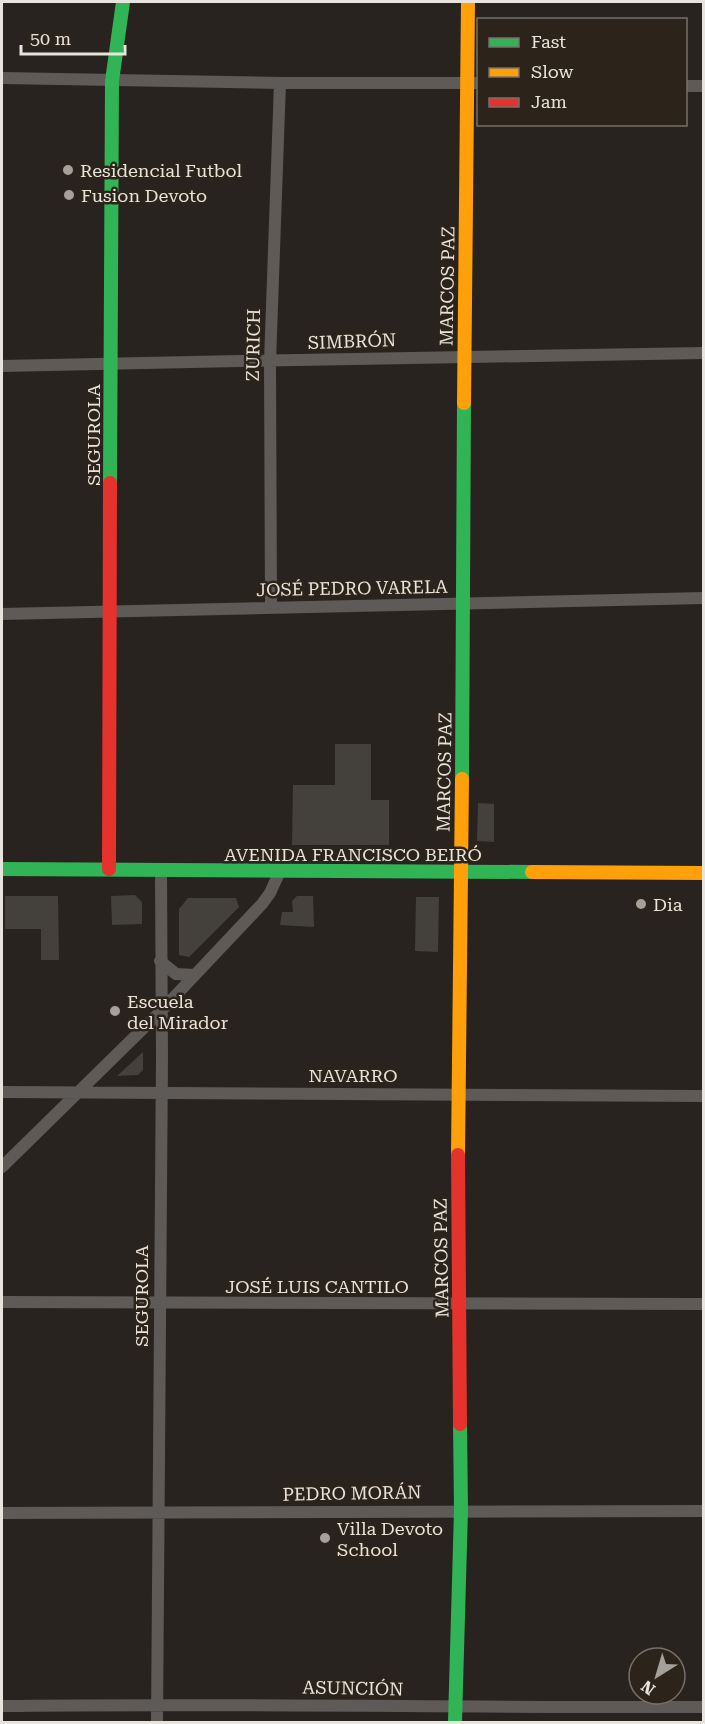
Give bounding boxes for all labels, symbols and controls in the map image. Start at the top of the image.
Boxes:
scale bar [21,18,124,56]
legend [477,18,687,126]
text: 50 m [30,28,71,49]
text: Fast [531,31,566,52]
text: Slow [531,61,573,82]
text: Jam [531,91,567,112]
place label: Residencial Futbol [80,160,243,181]
marker: Residencial Futbol [61,163,75,177]
place label: Fusion Devoto [81,185,207,206]
marker: Fusion Devoto [62,188,76,202]
street label: MARCOS PAZ [435,226,459,346]
street label: ZURICH [242,308,264,382]
street label: SIMBRÓN [308,329,396,353]
street label: SEGUROLA [83,384,104,486]
street label: JOSÉ PEDRO VARELA [256,576,448,600]
street label: MARCOS PAZ [432,712,456,832]
street label: AVENIDA FRANCISCO BEIRÓ [224,844,482,865]
place label: Dia [653,894,683,915]
marker: Dia [634,897,648,911]
place label: Escuela del Mirador [127,991,228,1033]
marker: Escuela del Mirador [108,1004,122,1018]
street label: NAVARRO [308,1065,398,1086]
street label: MARCOS PAZ [429,1198,453,1318]
street label: SEGUROLA [131,1245,152,1347]
street label: JOSÉ LUIS CANTILO [225,1276,409,1297]
street label: PEDRO MORÁN [282,1481,422,1505]
place label: Villa Devoto School [337,1518,443,1560]
marker: Villa Devoto School [318,1531,332,1545]
north arrow [627,1646,687,1706]
text: N [638,1676,659,1699]
street label: ASUNCIÓN [302,1677,404,1699]

